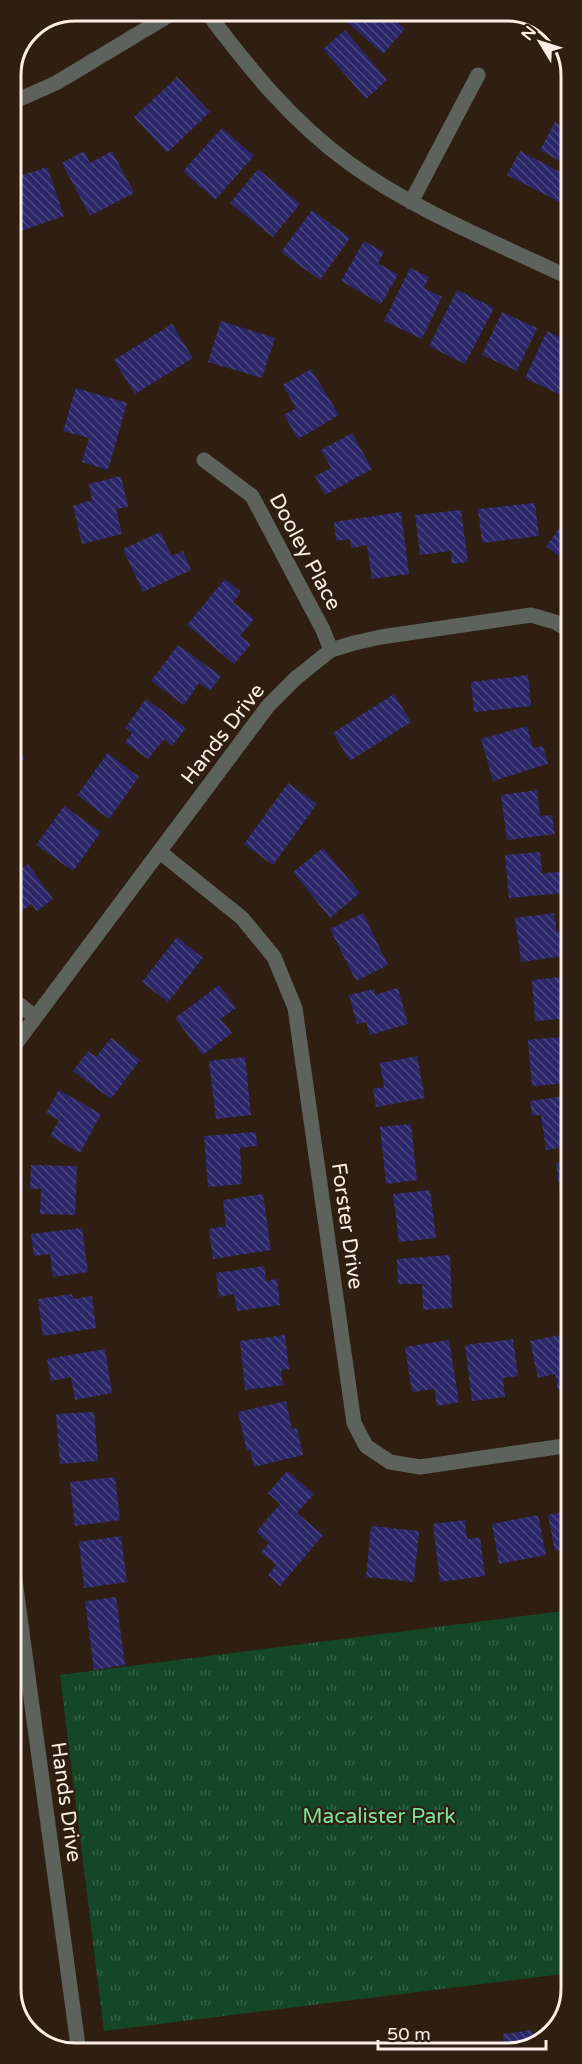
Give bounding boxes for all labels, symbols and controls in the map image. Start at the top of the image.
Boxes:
north arrow [510,12,570,72]
text: N [517,22,541,45]
street label: Dooley Place [264,489,346,615]
street label: Hands Drive [176,679,270,789]
street label: Forster Drive [326,1161,368,1291]
street label: Hands Drive [45,1740,87,1864]
park label: Macalister Park [302,1804,456,1829]
scale bar [378,2013,546,2051]
text: 50 m [387,2023,431,2045]

